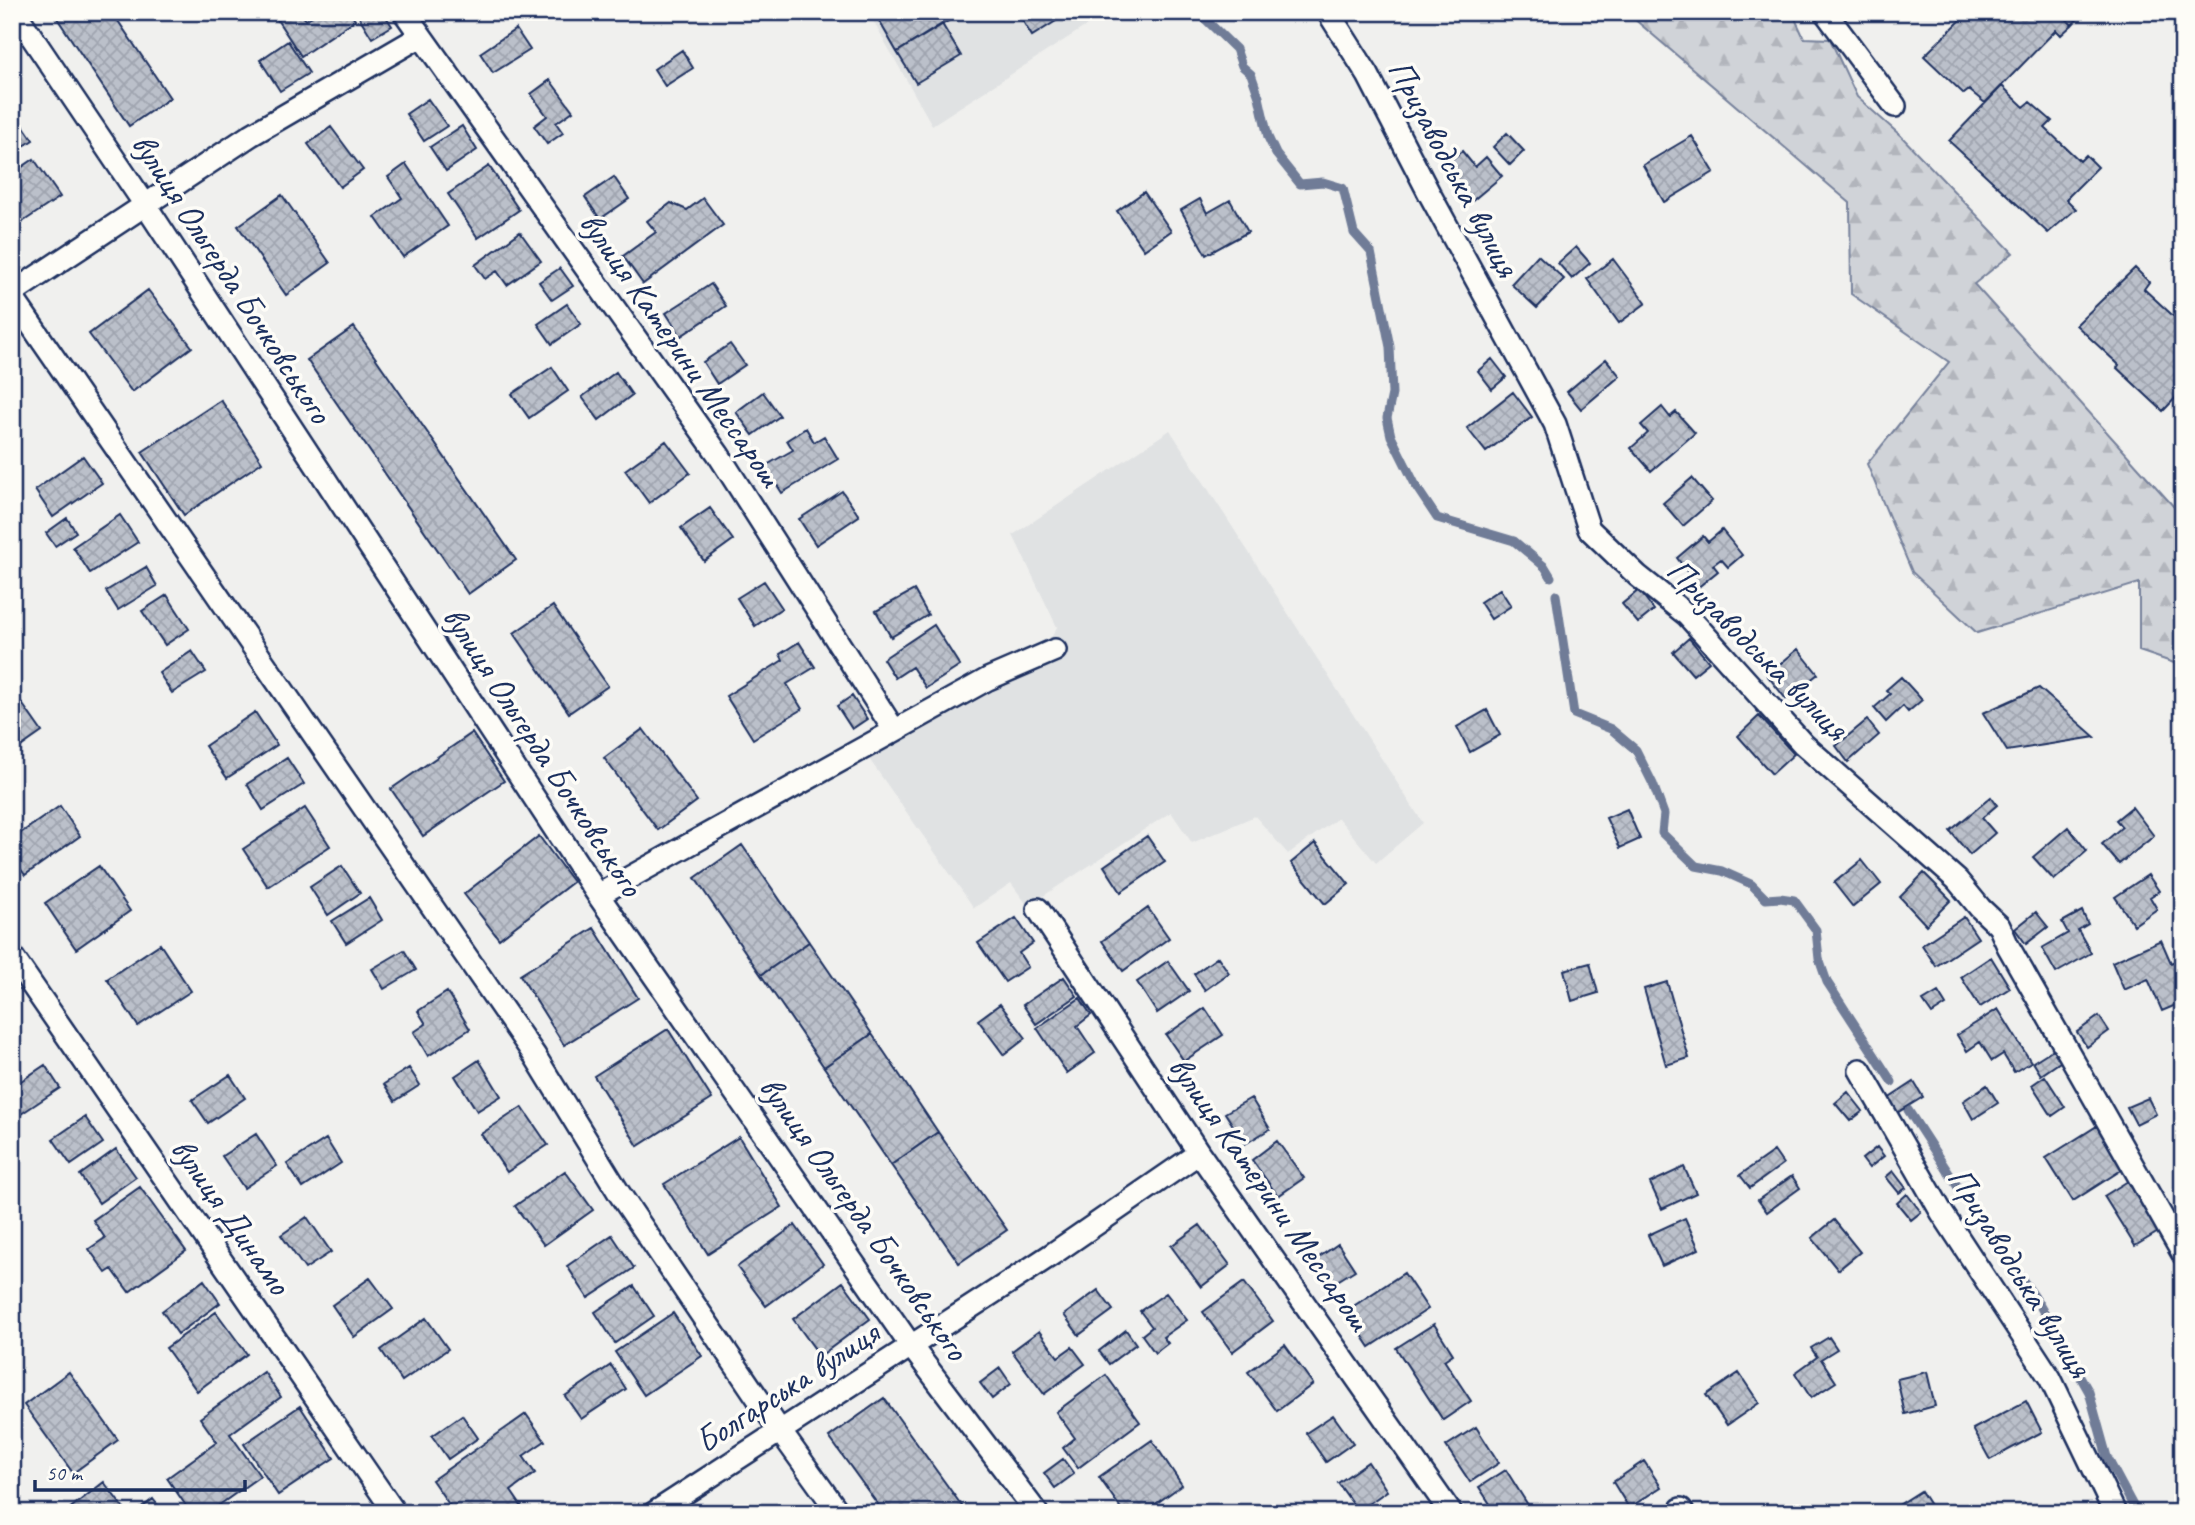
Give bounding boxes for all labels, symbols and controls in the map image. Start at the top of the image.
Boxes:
street label: Призаводська вулиця [1378,52,1531,286]
street label: вулиця Ольгерда Бочковського [121,124,344,433]
street label: вулиця Катерини Мессарош [569,203,794,496]
street label: Призаводська вулиця [1657,548,1860,751]
street label: вулиця Ольгерда Бочковського [432,597,655,906]
street label: вулиця Катерини Мессарош [1158,1047,1383,1340]
street label: вулиця Ольгерда Бочковського [749,1067,980,1370]
street label: вулиця Динамо [161,1129,302,1305]
street label: Призаводська вулиця [1937,1158,2103,1387]
street label: Болгарська вулиця [686,1309,890,1463]
scale bar [35,1448,245,1492]
text: 50 m [46,1460,84,1486]

